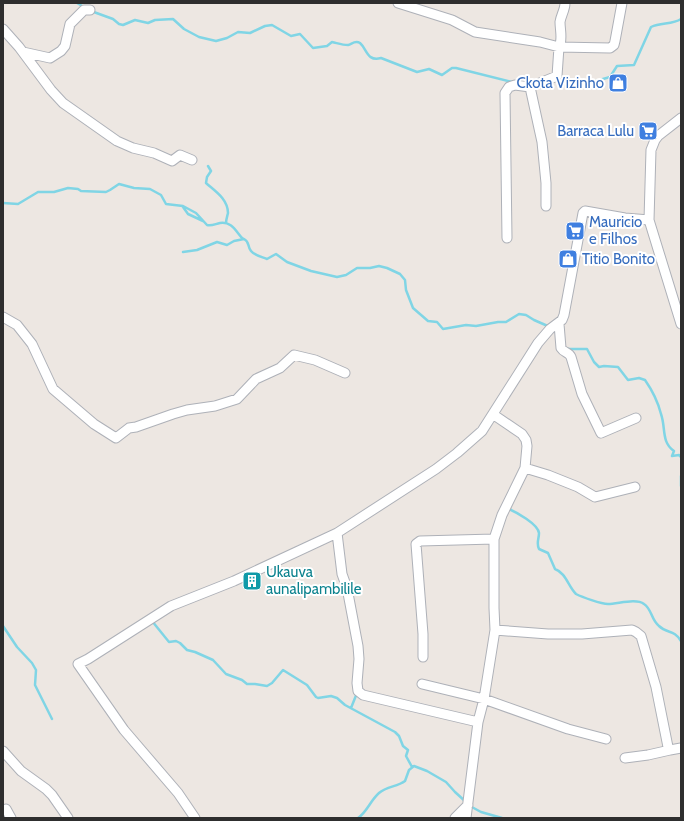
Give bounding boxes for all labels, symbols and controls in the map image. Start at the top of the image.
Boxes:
shop icon: Ckota Vizinho [607,72,629,94]
place label: Ckota Vizinho [517,74,604,92]
supermarket icon: Barraca Lulu [637,120,659,142]
place label: Barraca Lulu [557,122,634,140]
place label: Mauricio e Filhos [589,213,642,248]
supermarket icon: Mauricio e Filhos [564,220,586,242]
shop icon: Titio Bonito [557,248,579,270]
place label: Titio Bonito [582,250,655,268]
place label: Ukauva aunalipambilile [266,563,362,598]
building icon: Ukauva aunalipambilile [241,570,263,592]

